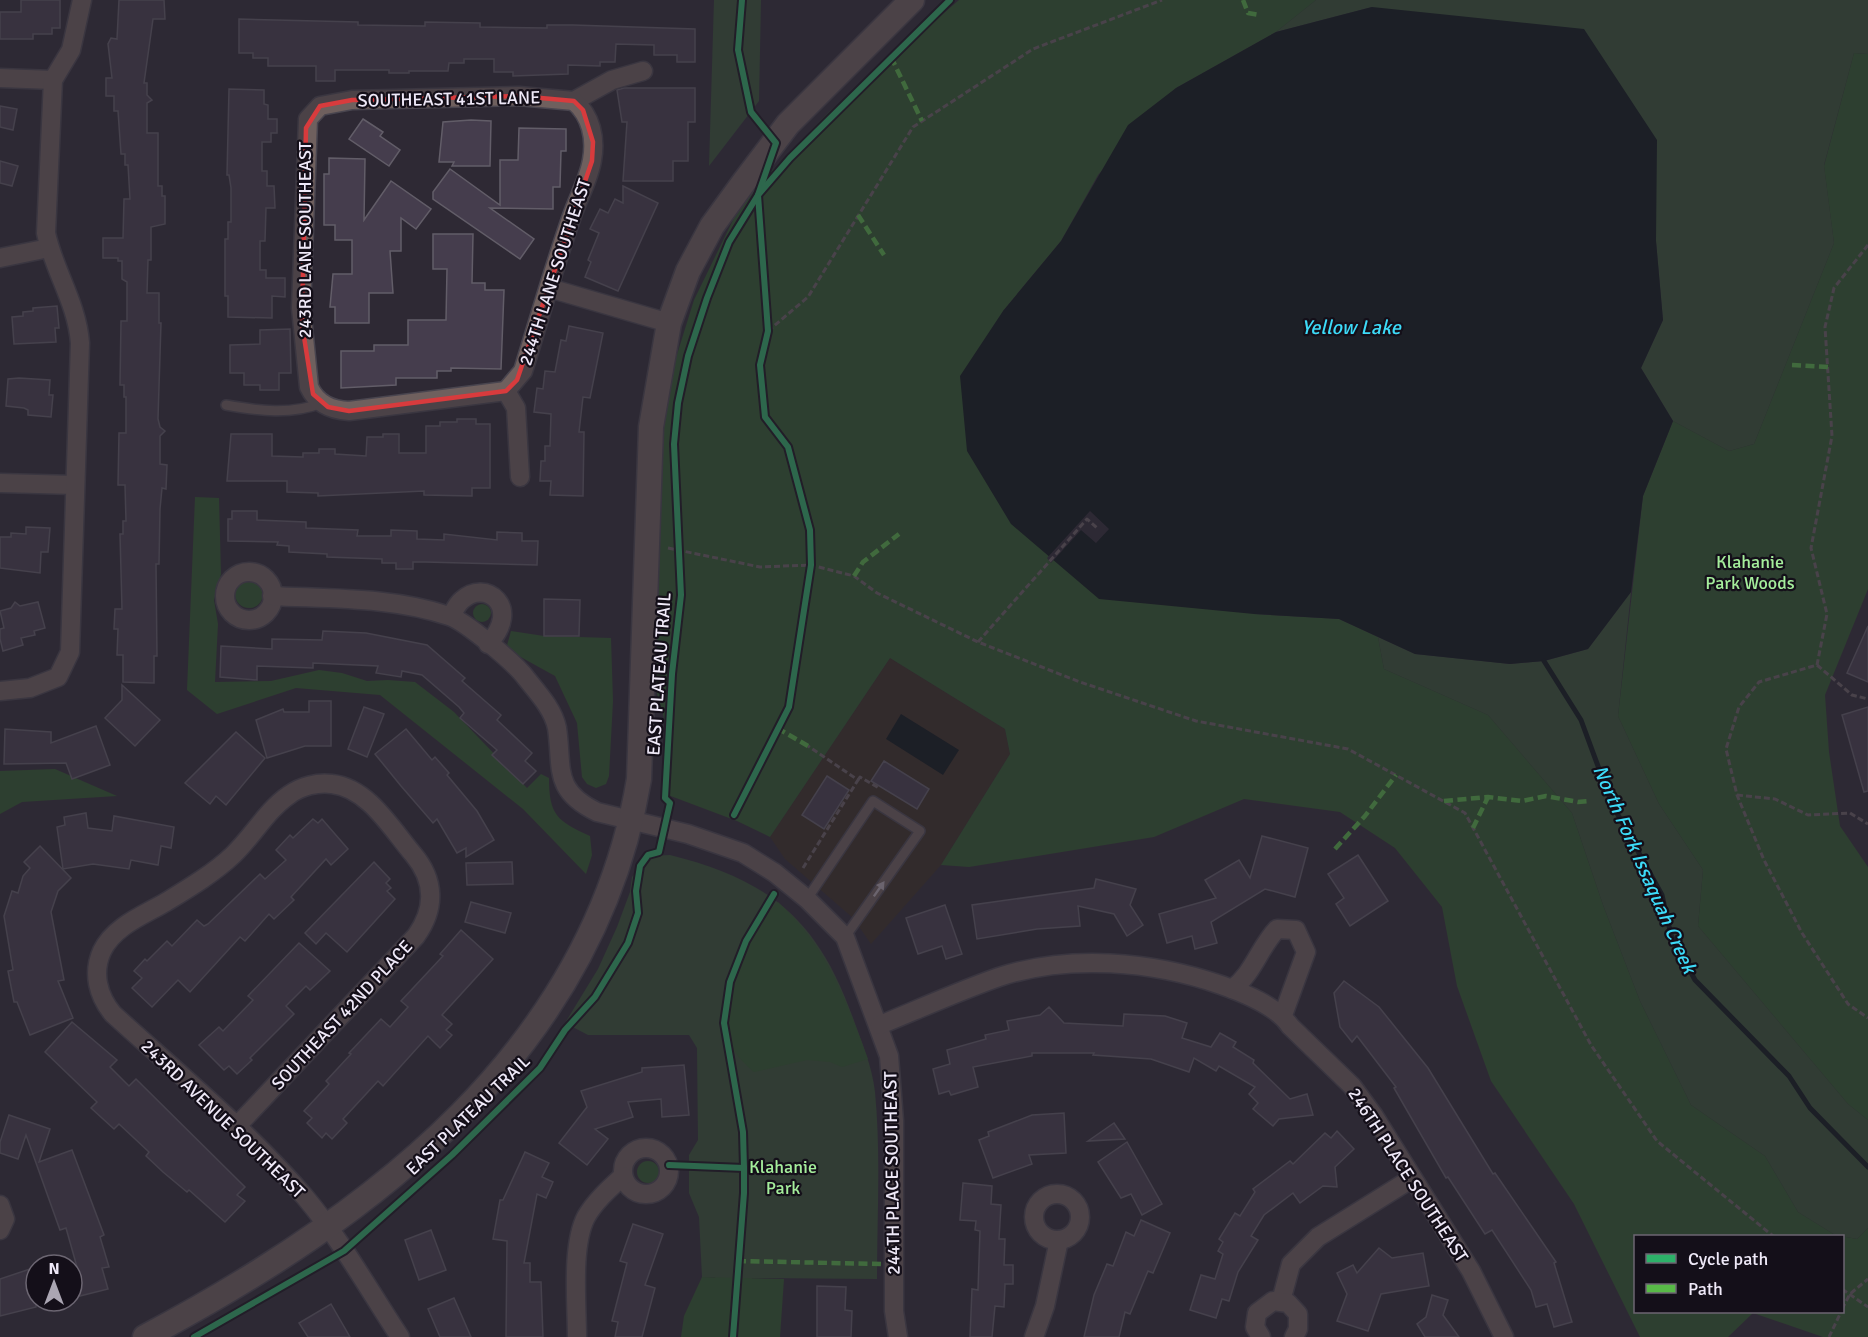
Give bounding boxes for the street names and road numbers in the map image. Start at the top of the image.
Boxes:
street label: SOUTHEAST 41ST LANE [357,86,541,112]
street label: 243RD LANE SOUTHEAST [294,142,316,338]
street label: 244TH LANE SOUTHEAST [514,176,596,368]
street label: EAST PLATEAU TRAIL [642,592,676,756]
street label: SOUTHEAST 42ND PLACE [267,935,417,1095]
street label: 243RD AVENUE SOUTHEAST [137,1035,310,1203]
street label: EAST PLATEAU TRAIL [401,1050,535,1180]
street label: 244TH PLACE SOUTHEAST [879,1071,905,1275]
street label: 246TH PLACE SOUTHEAST [1343,1084,1473,1267]

